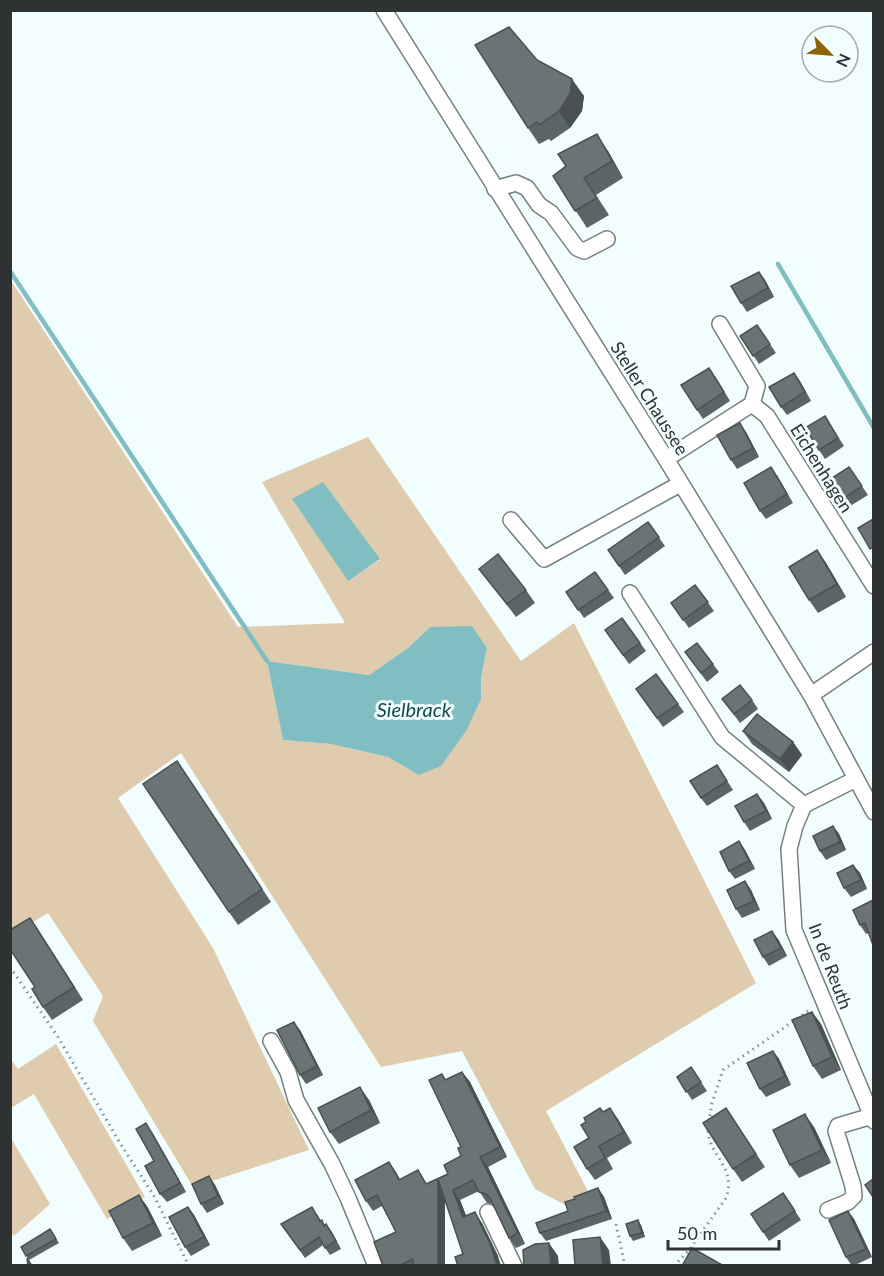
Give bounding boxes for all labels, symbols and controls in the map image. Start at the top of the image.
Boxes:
north arrow [800,24,860,84]
text: N [833,51,855,70]
street label: Steller Chaussee [606,337,694,459]
street label: Eichenhagen [786,420,858,516]
water label: Sielbrack [377,697,452,721]
street label: In de Reuth [805,920,857,1012]
scale bar [668,1213,779,1251]
text: 50 m [677,1222,717,1244]

